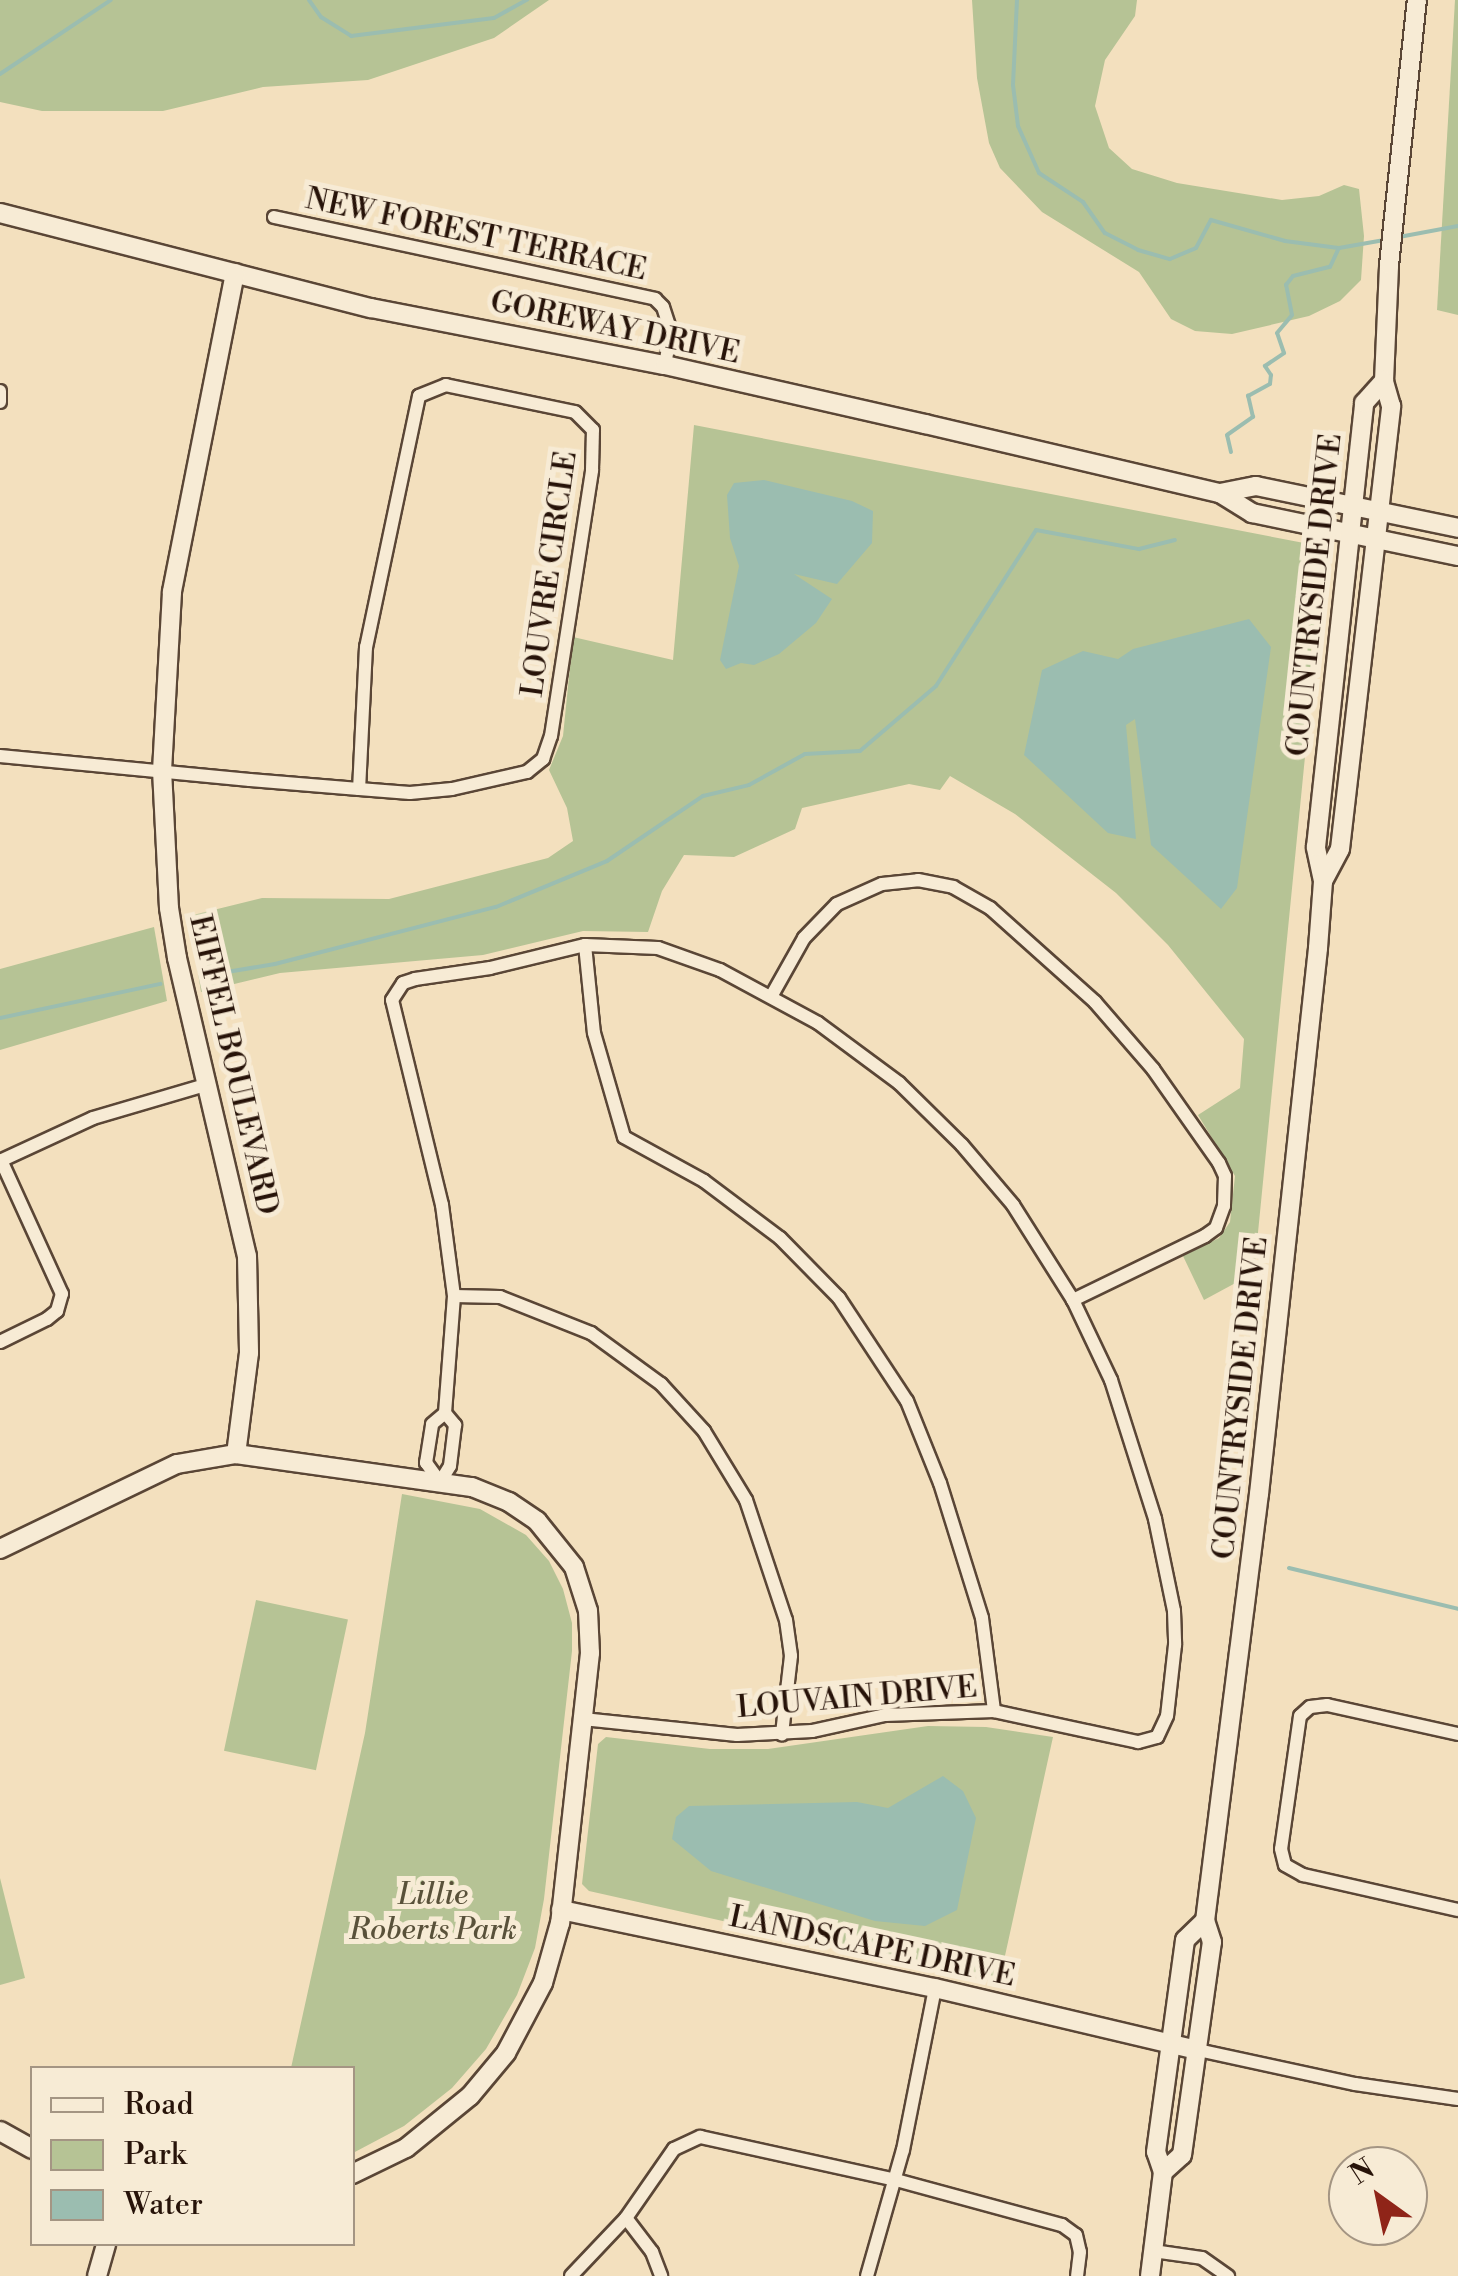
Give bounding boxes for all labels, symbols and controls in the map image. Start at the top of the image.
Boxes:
street label: NEW FOREST TERRACE [302,181,650,289]
street label: GOREWAY DRIVE [487,284,743,372]
street label: COUNTRYSIDE DRIVE [1280,432,1350,758]
street label: LOUVRE CIRCLE [515,449,585,699]
street label: EIFFEL BOULEVARD [181,912,285,1218]
street label: COUNTRYSIDE DRIVE [1206,1235,1276,1561]
street label: LOUVAIN DRIVE [735,1670,979,1726]
park label: Lillie Roberts Park [349,1877,517,1948]
street label: LANDSCAPE DRIVE [726,1899,1018,1995]
legend [30,2066,355,2246]
text: Road [124,2086,194,2124]
text: Park [124,2136,186,2174]
north arrow [1328,2146,1428,2246]
text: N [1344,2151,1381,2193]
text: Water [124,2186,203,2224]

